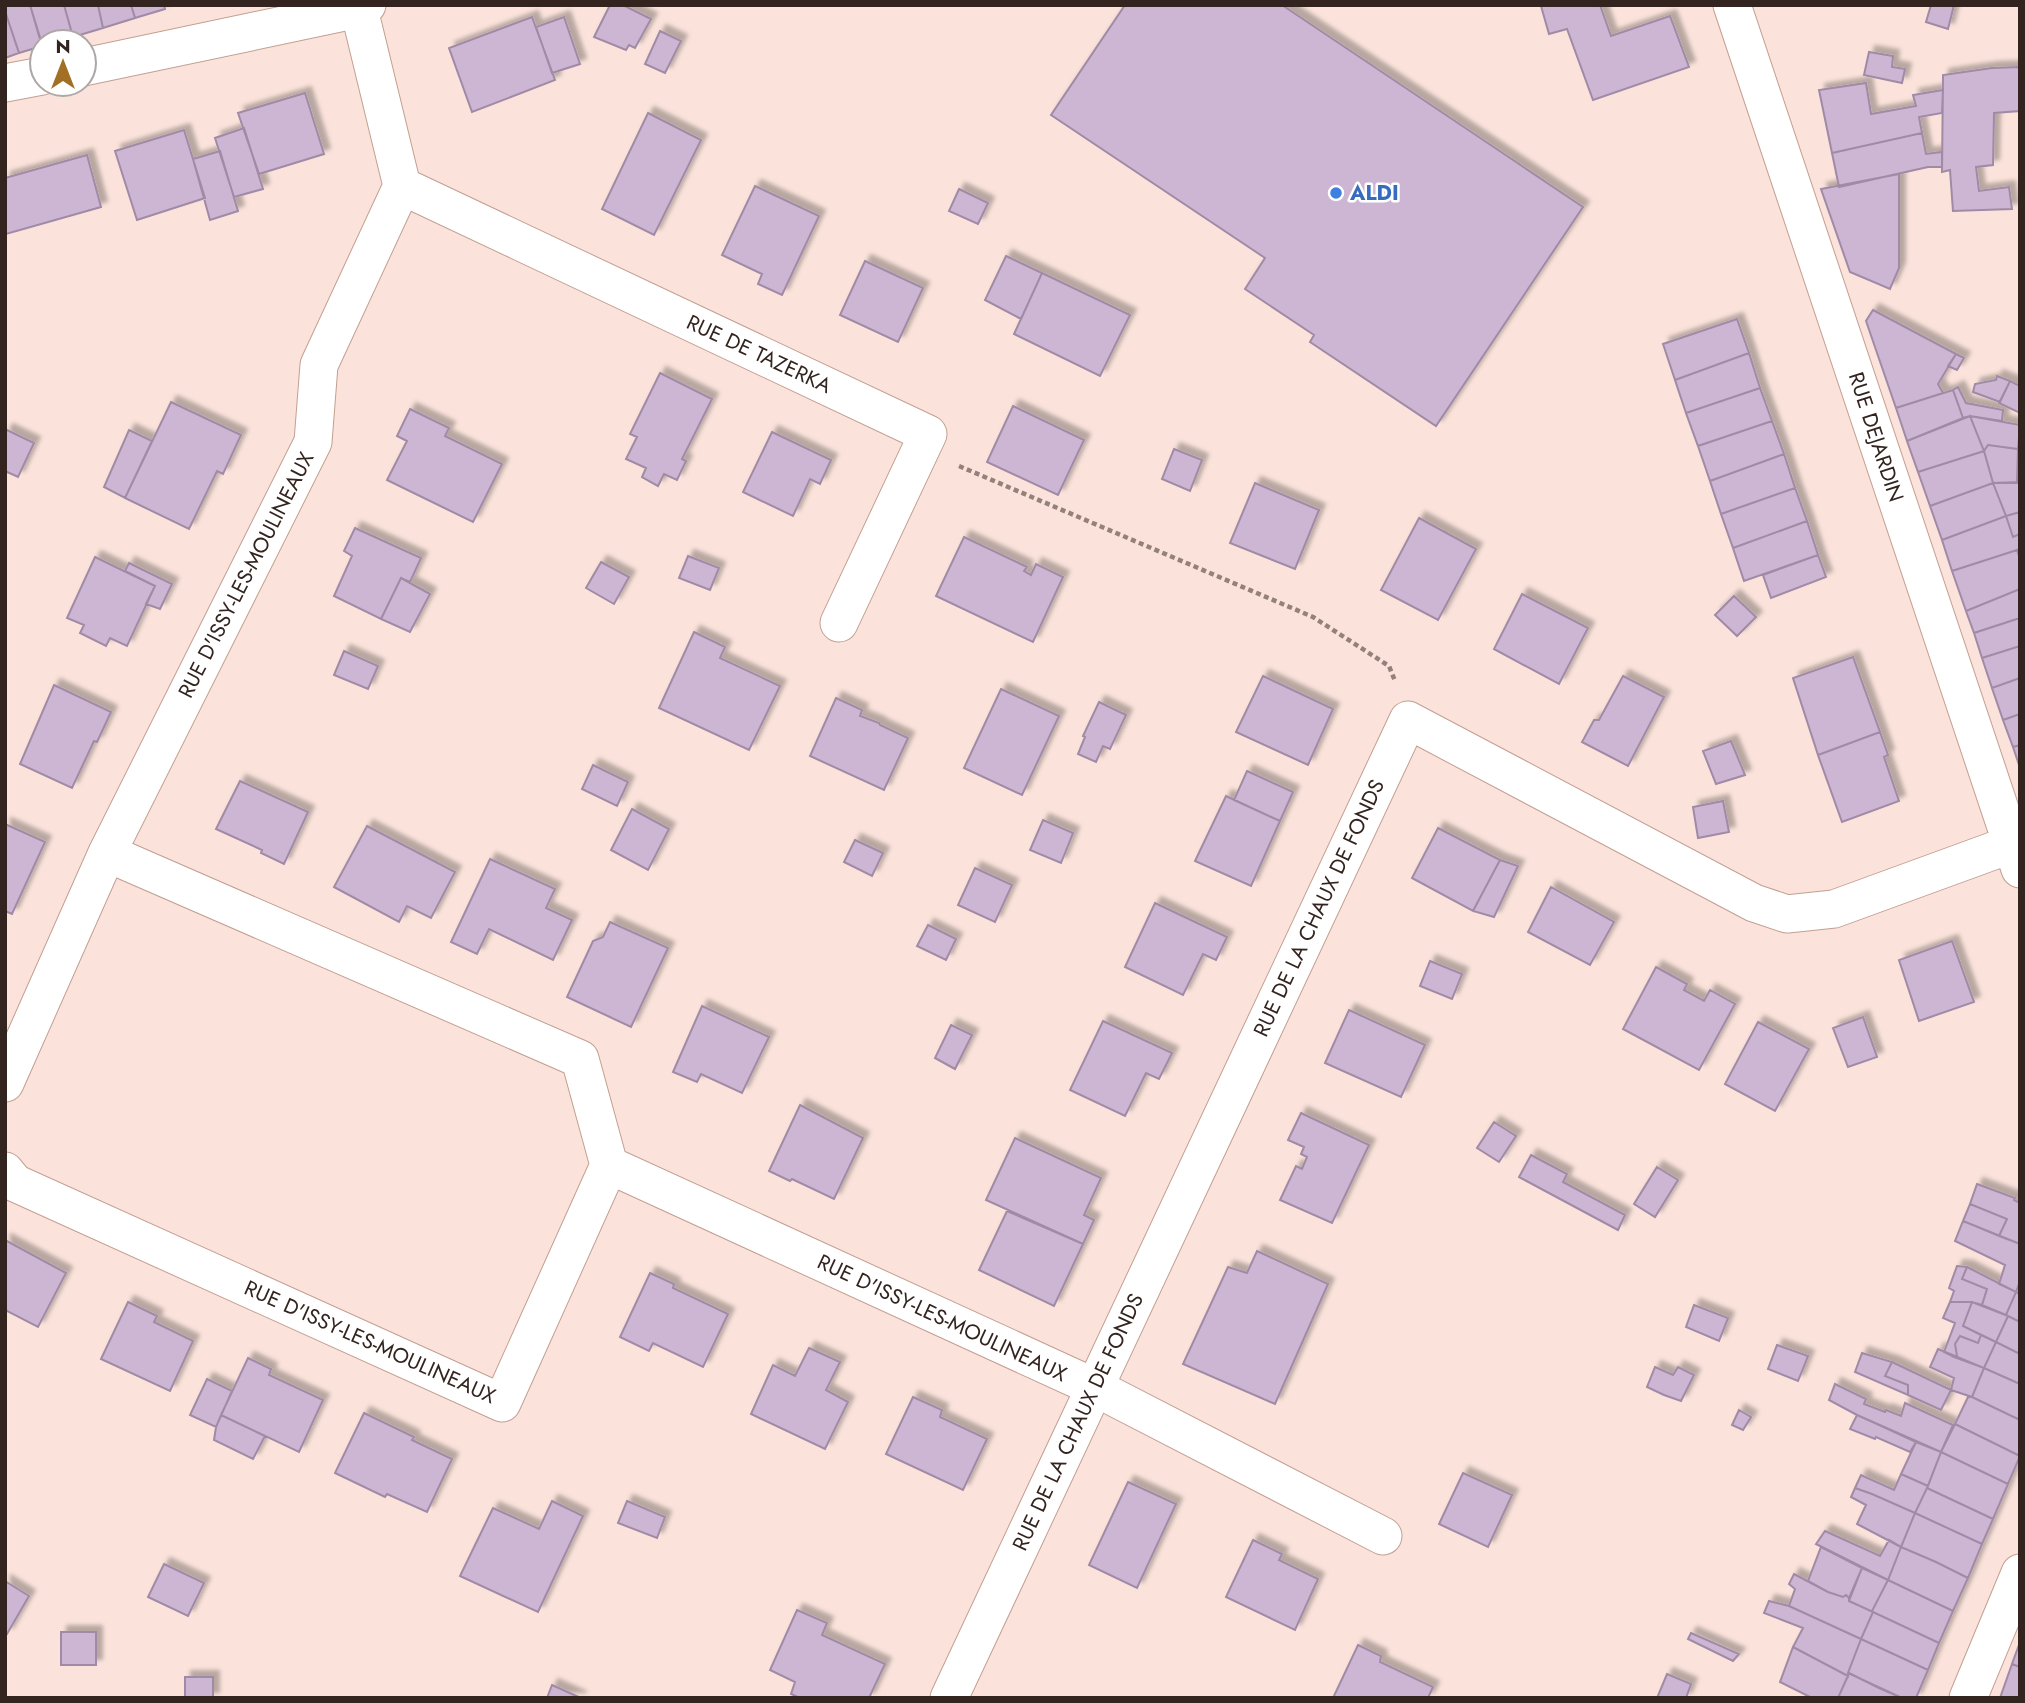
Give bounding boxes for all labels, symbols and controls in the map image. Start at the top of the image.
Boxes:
north arrow [28,28,98,98]
text: N [55,33,71,60]
place label: ALDI [1349,178,1399,208]
marker: ALDI [1328,185,1344,201]
street label: RUE DE TAZERKA [682,307,837,401]
street label: RUE DEJARDIN [1841,368,1911,506]
street label: RUE D'ISSY-LES-MOULINEAUX [171,447,321,703]
street label: RUE DE LA CHAUX DE FONDS [1246,774,1392,1042]
street label: RUE D'ISSY-LES-MOULINEAUX [812,1247,1072,1389]
street label: RUE D'ISSY-LES-MOULINEAUX [240,1273,501,1411]
street label: RUE DE LA CHAUX DE FONDS [1005,1288,1151,1556]

